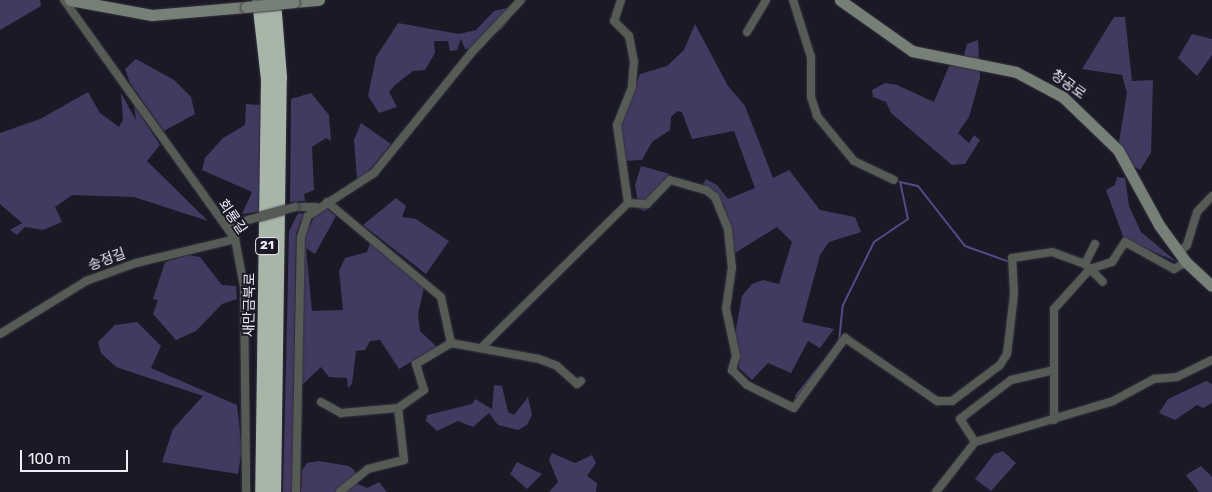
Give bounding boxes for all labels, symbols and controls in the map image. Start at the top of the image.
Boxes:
street label: 청공로 [1047,67,1089,103]
street label: 회룡길 [214,196,250,238]
road number: 21 [254,237,280,256]
street label: 송정길 [86,245,128,275]
street label: 새만금북로 [241,273,259,337]
scale bar [22,440,130,472]
text: 100 m [28,450,70,468]

